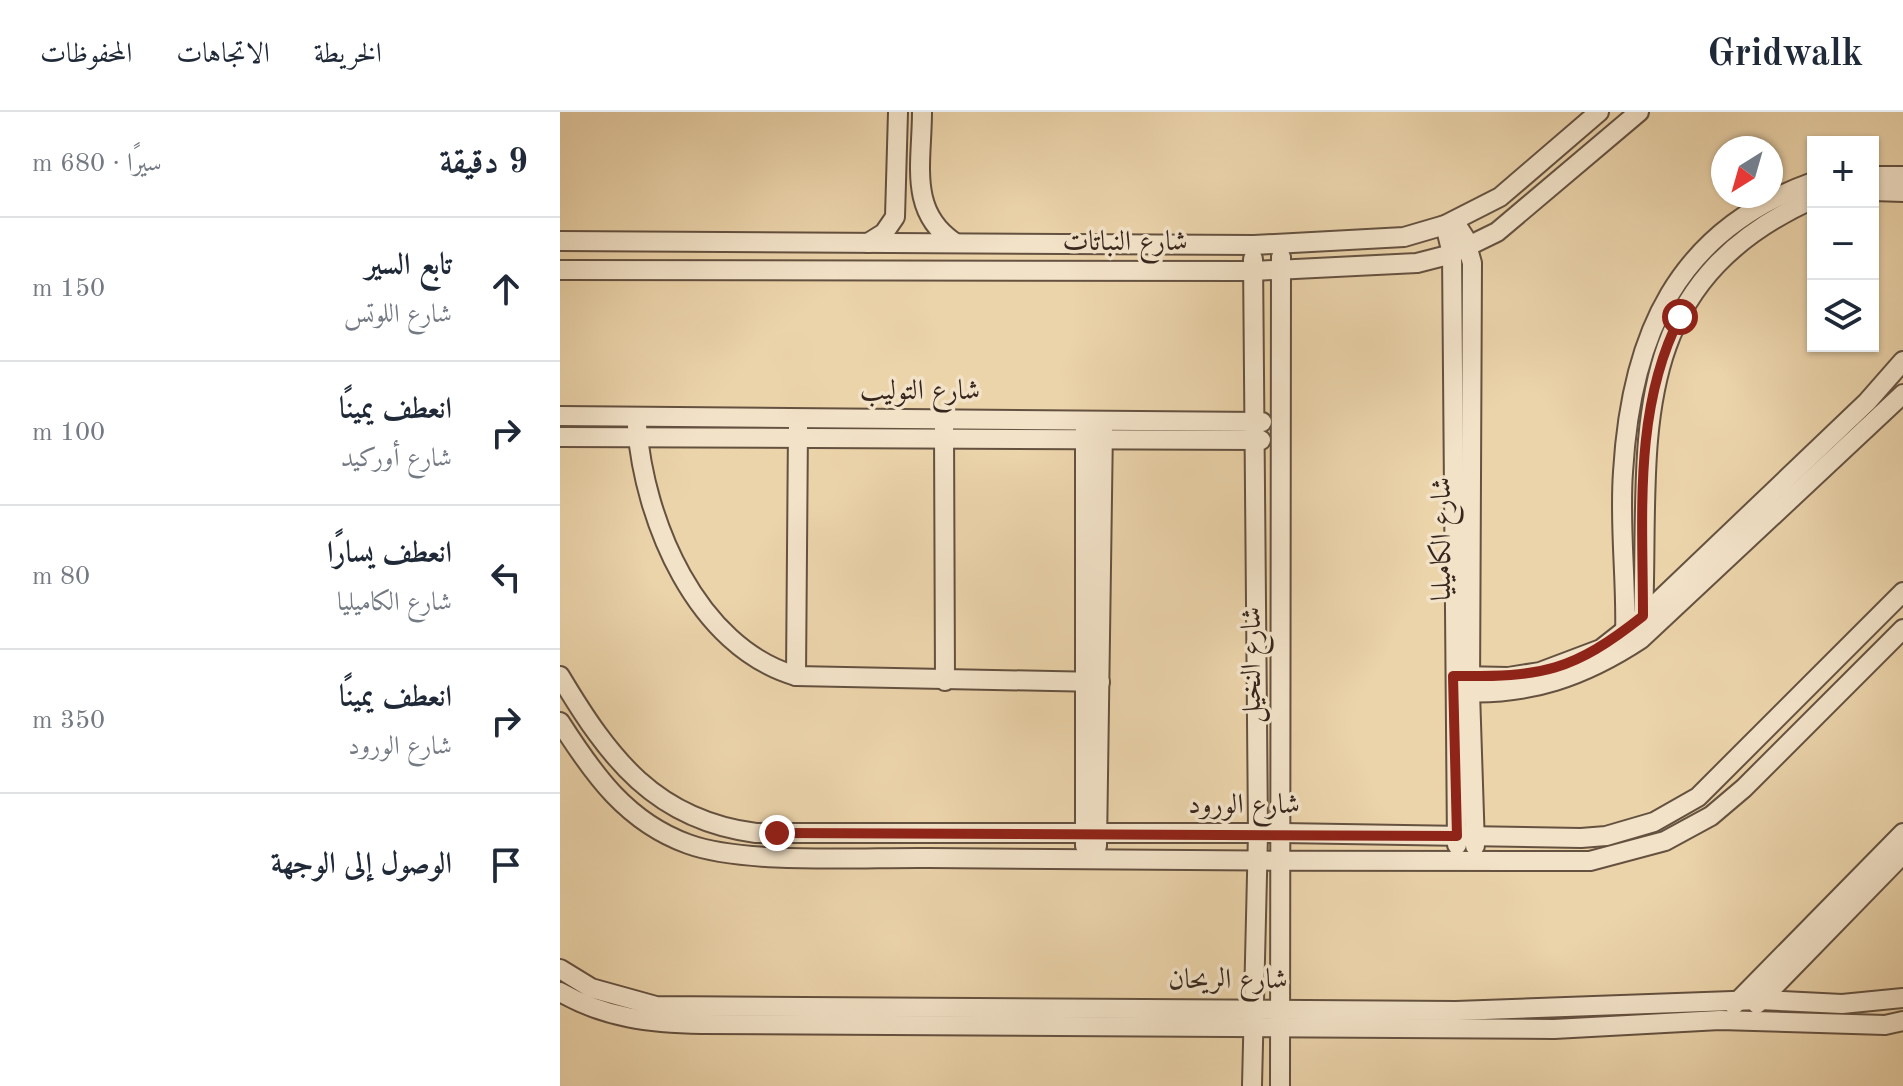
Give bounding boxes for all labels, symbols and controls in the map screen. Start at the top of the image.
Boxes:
text: Gridwalk [1707,36,1863,74]
text: المحفوظات [40,41,132,69]
text: الاتجاهات [176,41,270,69]
text: الخريطة [314,41,382,69]
north arrow [1711,136,1783,208]
map controls [1807,136,1879,352]
button: + [1807,136,1879,208]
text: 9 دقيقة [439,146,528,180]
text: سيرًا · 680 m [32,151,162,177]
button: − [1807,208,1879,280]
street label: شارع النباتات [1062,229,1188,264]
text: تابع السير [365,251,452,281]
icon: ahead [484,267,528,311]
text: 150 m [32,276,105,302]
button: layers [1807,280,1879,352]
route start [1662,299,1698,335]
text: شارع اللوتس [344,302,452,328]
street label: شارع التوليب [860,378,980,413]
text: انعطف يمينًا [339,395,452,425]
icon: right [484,411,528,455]
text: 100 m [32,420,105,446]
text: شارع أوركيد [341,446,452,472]
street label: شارع الكاميليا [1427,477,1464,601]
text: انعطف يسارًا [327,539,452,569]
icon: left [484,555,528,599]
text: 80 m [32,564,90,590]
text: شارع الكاميليا [337,590,452,616]
street label: شارع النخيل [1239,607,1274,723]
text: انعطف يمينًا [339,683,452,713]
icon: right [484,699,528,743]
text: 350 m [32,708,105,734]
text: شارع الورود [348,734,452,760]
street label: شارع الورود [1188,792,1300,827]
route end [759,815,795,851]
icon: arrive [484,843,528,887]
text: الوصول إلى الوجهة [271,850,452,880]
street label: شارع الريحان [1168,966,1288,1002]

